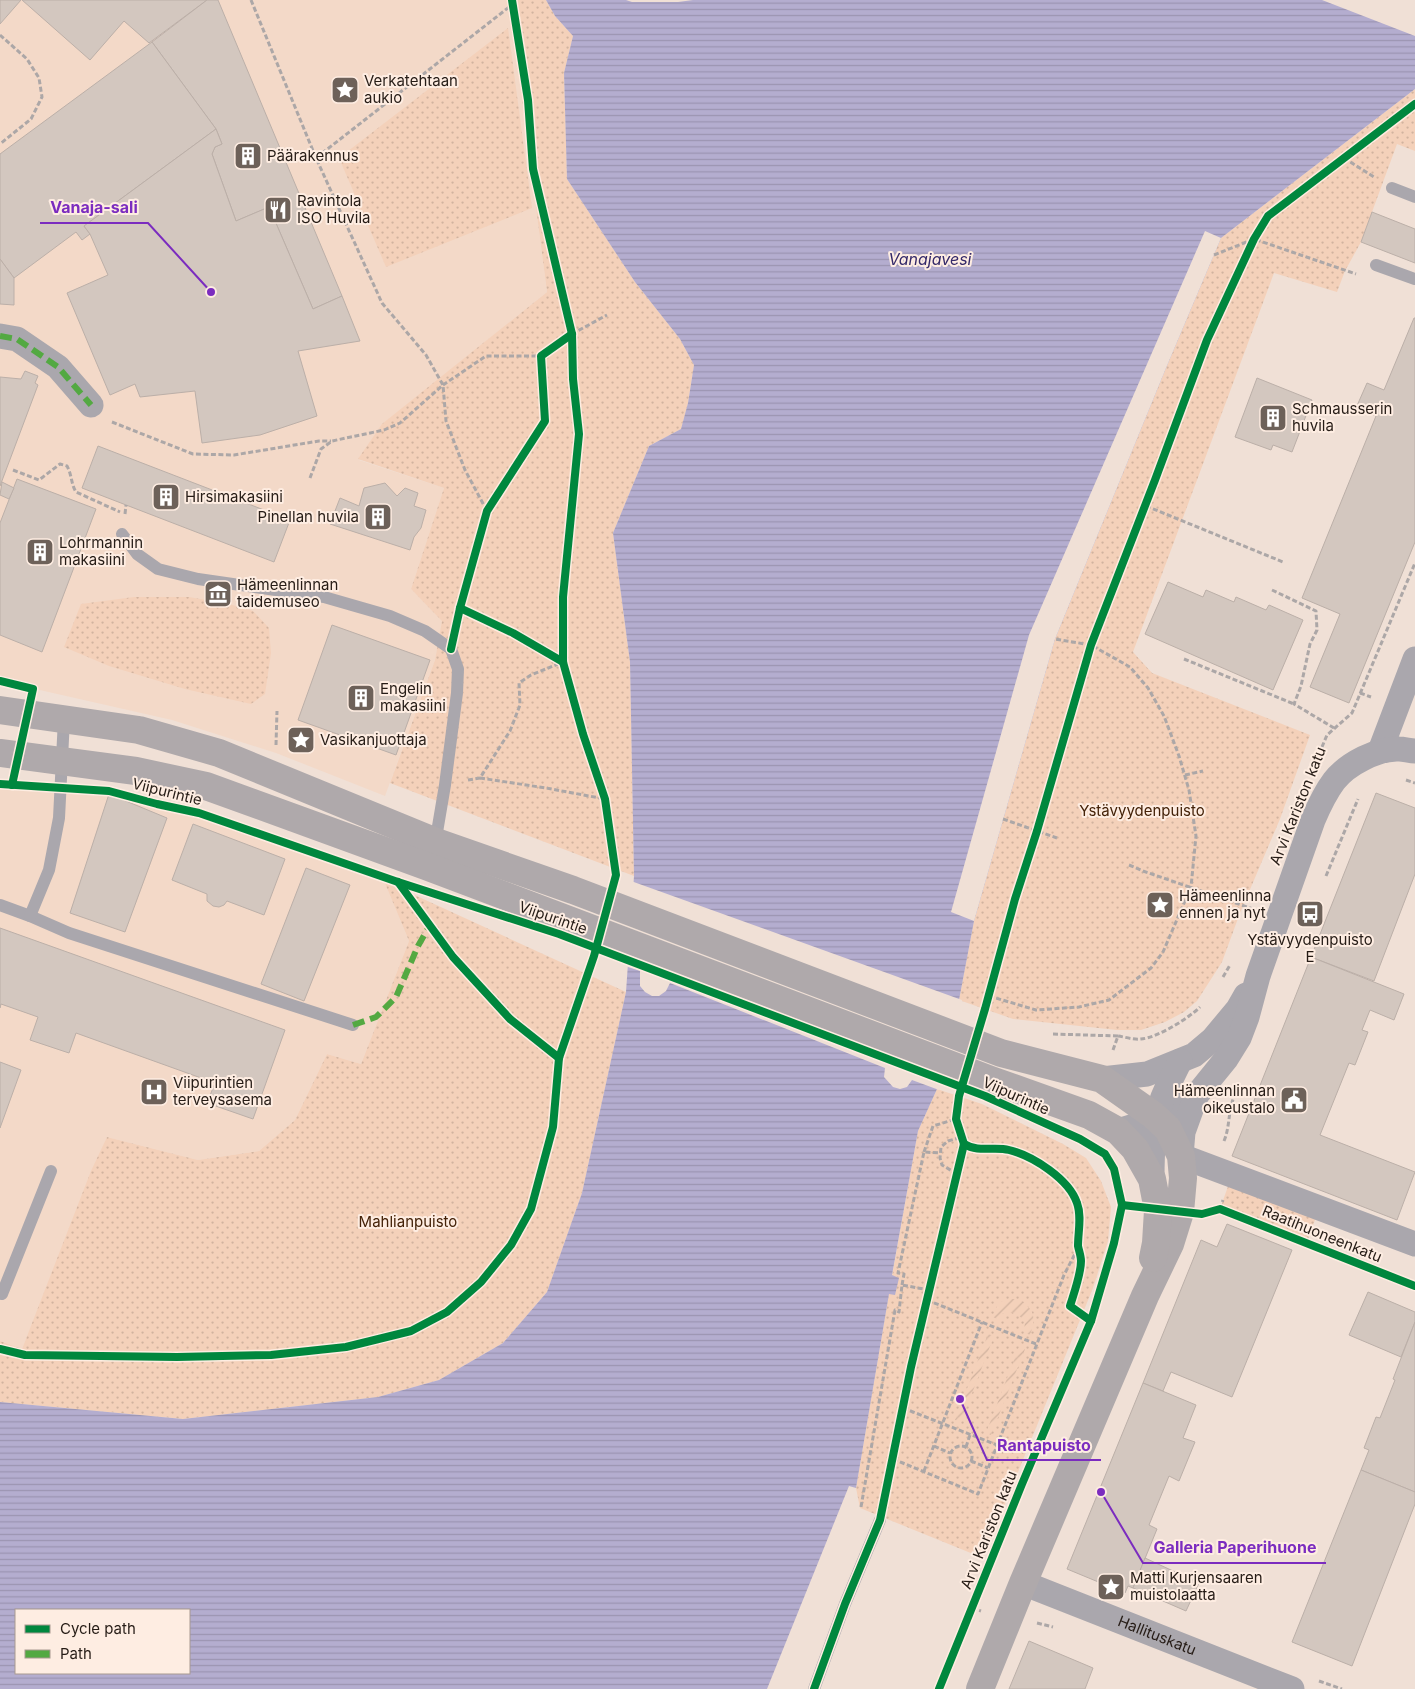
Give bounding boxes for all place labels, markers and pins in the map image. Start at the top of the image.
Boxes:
place label: Verkatehtaan aukio [364,71,458,107]
place icon: Verkatehtaan aukio [330,75,360,105]
building icon: Päärakennus [233,141,263,171]
place label: Päärakennus [267,146,359,165]
place label: Ravintola ISO Huvila [297,191,370,227]
callout: Vanaja-sali [40,192,148,223]
restaurant icon: Ravintola ISO Huvila [263,195,293,225]
place label: Schmausserin huvila [1292,399,1392,435]
building icon: Schmausserin huvila [1258,403,1288,433]
building icon: Hirsimakasiini [151,482,181,512]
place label: Hirsimakasiini [185,487,283,506]
building icon: Pinellan huvila [363,502,393,532]
place label: Pinellan huvila [258,507,359,526]
place label: Lohrmannin makasiini [59,533,143,569]
building icon: Lohrmannin makasiini [25,537,55,567]
place label: Hämeenlinnan taidemuseo [237,575,338,611]
museum icon: Hämeenlinnan taidemuseo [203,579,233,609]
place label: Engelin makasiini [380,679,446,715]
building icon: Engelin makasiini [346,683,376,713]
place icon: Vasikanjuottaja [286,725,316,755]
place label: Vasikanjuottaja [320,730,427,749]
place label: Hämeenlinna ennen ja nyt [1179,886,1271,922]
place icon: Hämeenlinna ennen ja nyt [1145,890,1175,920]
bus stop icon: Ystävyydenpuisto E [1295,899,1325,929]
place label: Ystävyydenpuisto E [1247,930,1373,966]
place label: Viipurintien terveysasema [173,1073,272,1109]
hospital icon: Viipurintien terveysasema [139,1077,169,1107]
place label: Hämeenlinnan oikeustalo [1174,1081,1275,1117]
public building icon: Hämeenlinnan oikeustalo [1279,1085,1309,1115]
callout: Rantapuisto [987,1429,1101,1460]
callout: Galleria Paperihuone [1143,1532,1326,1563]
place label: Matti Kurjensaaren muistolaatta [1130,1568,1263,1604]
place icon: Matti Kurjensaaren muistolaatta [1096,1572,1126,1602]

